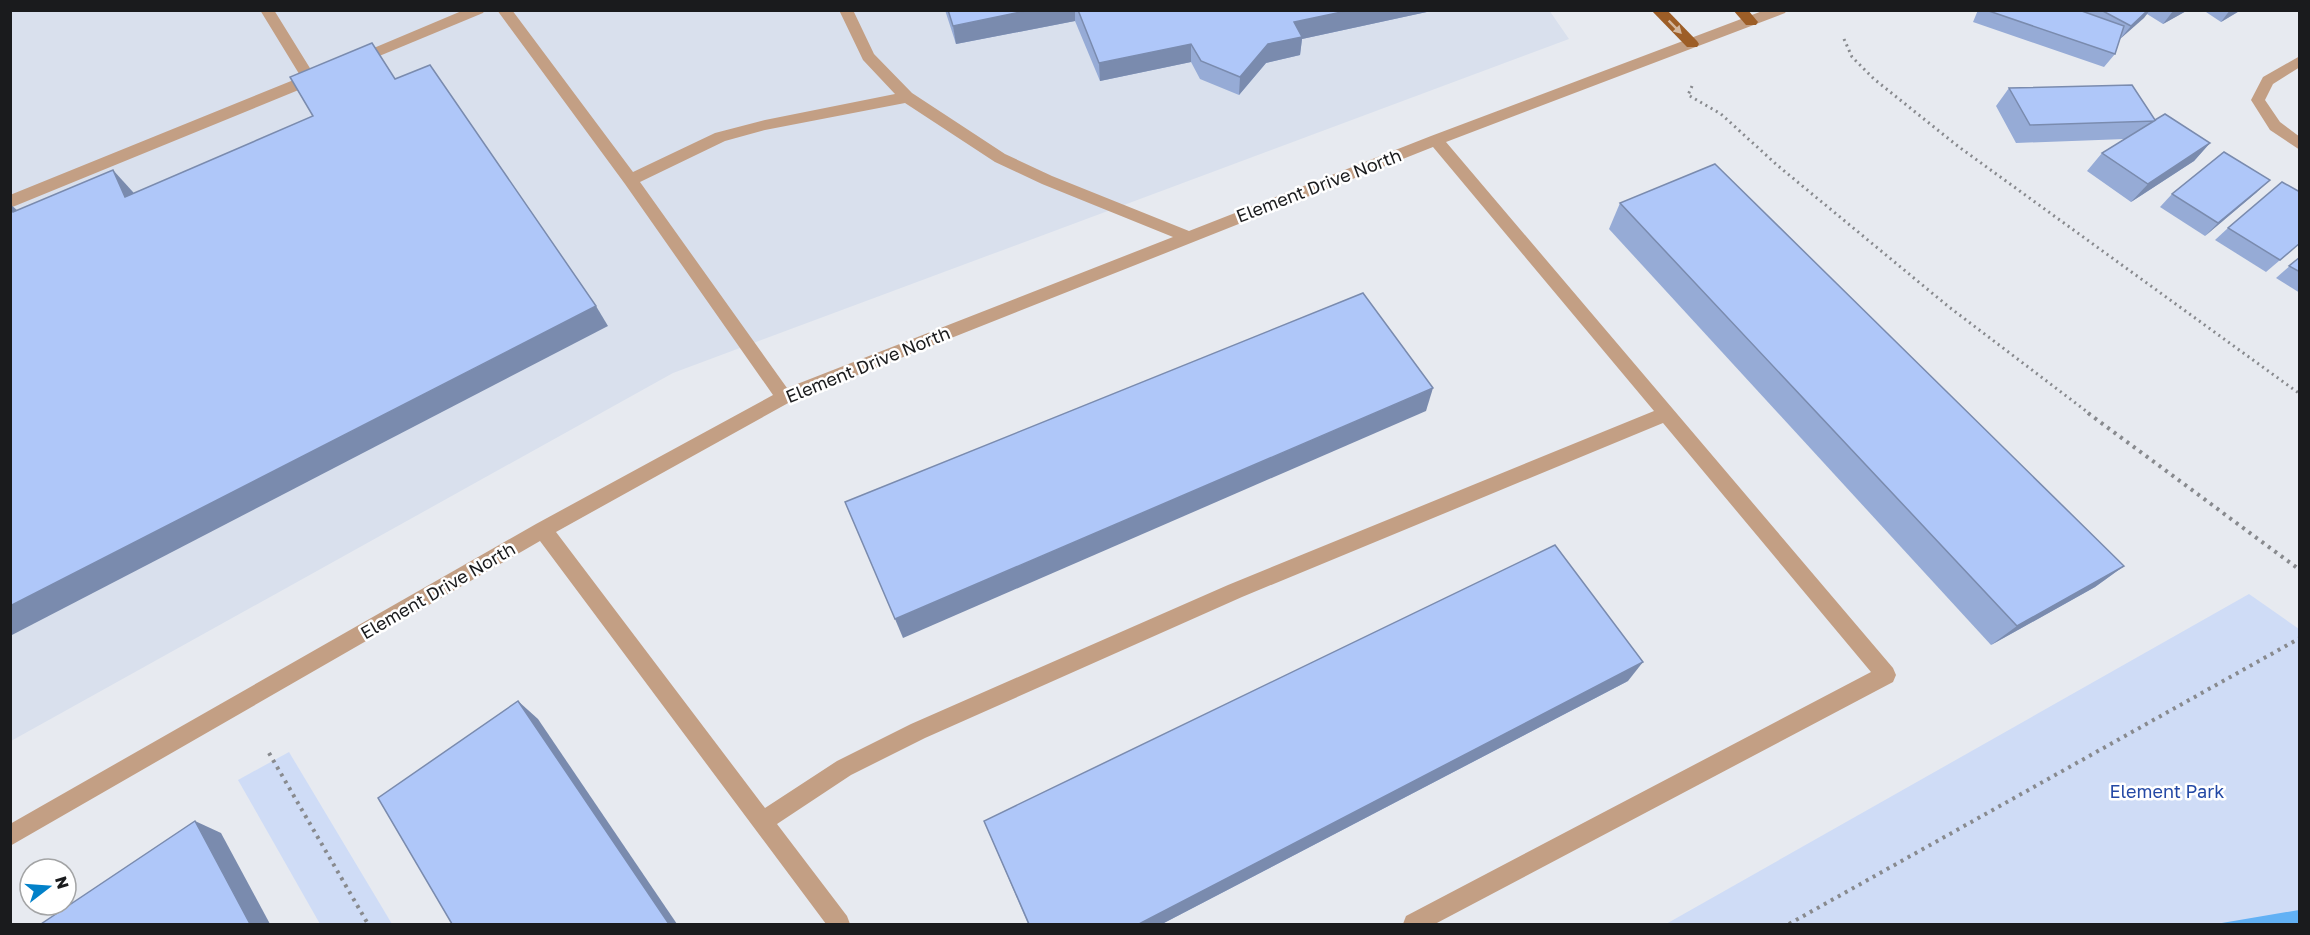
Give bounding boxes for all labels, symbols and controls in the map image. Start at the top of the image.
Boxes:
one-way arrow [1668,20,1682,34]
street label: Element Drive North [1233,143,1404,227]
street label: Element Drive North [782,321,953,407]
street label: Element Drive North [356,537,519,643]
park label: Element Park [2110,780,2224,802]
north arrow [18,857,78,917]
text: N [51,874,74,891]

